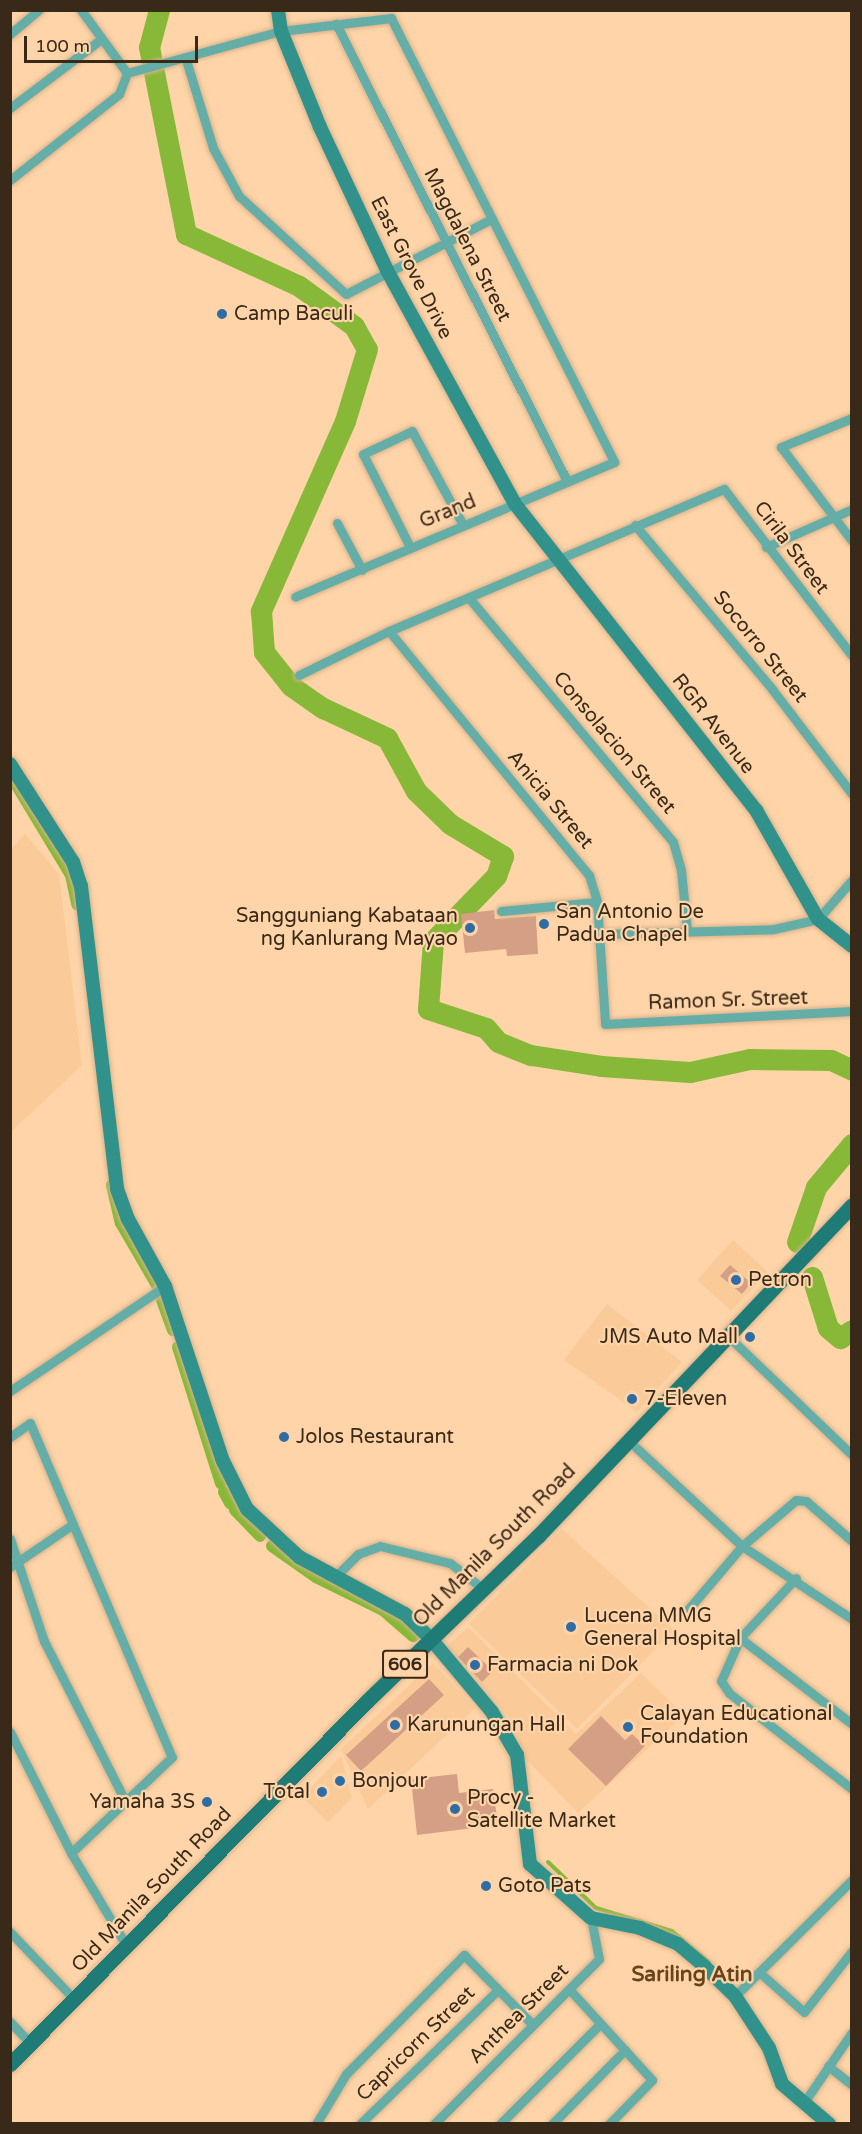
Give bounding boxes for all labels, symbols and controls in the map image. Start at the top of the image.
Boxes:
scale bar [27,24,201,62]
text: 100 m [35,35,90,57]
street label: Magdalena Street [418,164,516,326]
street label: East Grove Drive [365,193,457,343]
place label: Camp Baculi [234,302,353,326]
marker: Camp Baculi [215,307,229,321]
street label: Grand [416,490,480,534]
street label: Cirila Street [748,497,834,599]
street label: Socorro Street [708,586,812,708]
street label: Consolacion Street [548,667,680,819]
street label: RGR Avenue [666,669,760,779]
street label: Anicia Street [502,746,598,854]
place label: San Antonio De Padua Chapel [556,900,704,947]
place label: Sangguniang Kabataan ng Kanlurang Mayao [236,904,458,951]
marker: San Antonio De Padua Chapel [537,917,551,931]
marker: Sangguniang Kabataan ng Kanlurang Mayao [463,921,477,935]
street label: Ramon Sr. Street [648,986,808,1016]
place label: Petron [748,1268,812,1292]
marker: Petron [729,1273,743,1287]
place label: JMS Auto Mall [600,1325,738,1349]
marker: JMS Auto Mall [743,1330,757,1344]
place label: 7-Eleven [644,1387,727,1411]
marker: 7-Eleven [625,1392,639,1406]
place label: Jolos Restaurant [296,1425,454,1449]
marker: Jolos Restaurant [277,1430,291,1444]
street label: Old Manila South Road [409,1460,581,1632]
place label: Lucena MMG General Hospital [584,1604,741,1651]
marker: Lucena MMG General Hospital [562,1618,580,1636]
road number: 606 [381,1649,429,1679]
place label: Farmacia ni Dok [487,1653,638,1677]
marker: Farmacia ni Dok [468,1658,482,1672]
place label: Calayan Educational Foundation [640,1703,833,1750]
place label: Karunungan Hall [407,1713,565,1737]
marker: Karunungan Hall [388,1718,402,1732]
marker: Calayan Educational Foundation [621,1720,635,1734]
place label: Bonjour [352,1769,427,1793]
marker: Bonjour [333,1774,347,1788]
place label: Total [263,1780,310,1804]
marker: Total [315,1785,329,1799]
place label: Procy - Satellite Market [467,1786,616,1833]
place label: Yamaha 3S [90,1790,195,1814]
marker: Yamaha 3S [200,1795,214,1809]
marker: Procy - Satellite Market [448,1802,462,1816]
street label: Old Manila South Road [67,1803,237,1977]
place label: Goto Pats [498,1874,591,1898]
marker: Goto Pats [479,1879,493,1893]
street label: Anthea Street [464,1959,574,2069]
district label: Sariling Atin [631,1962,753,1988]
street label: Capricorn Street [352,1981,480,2107]

